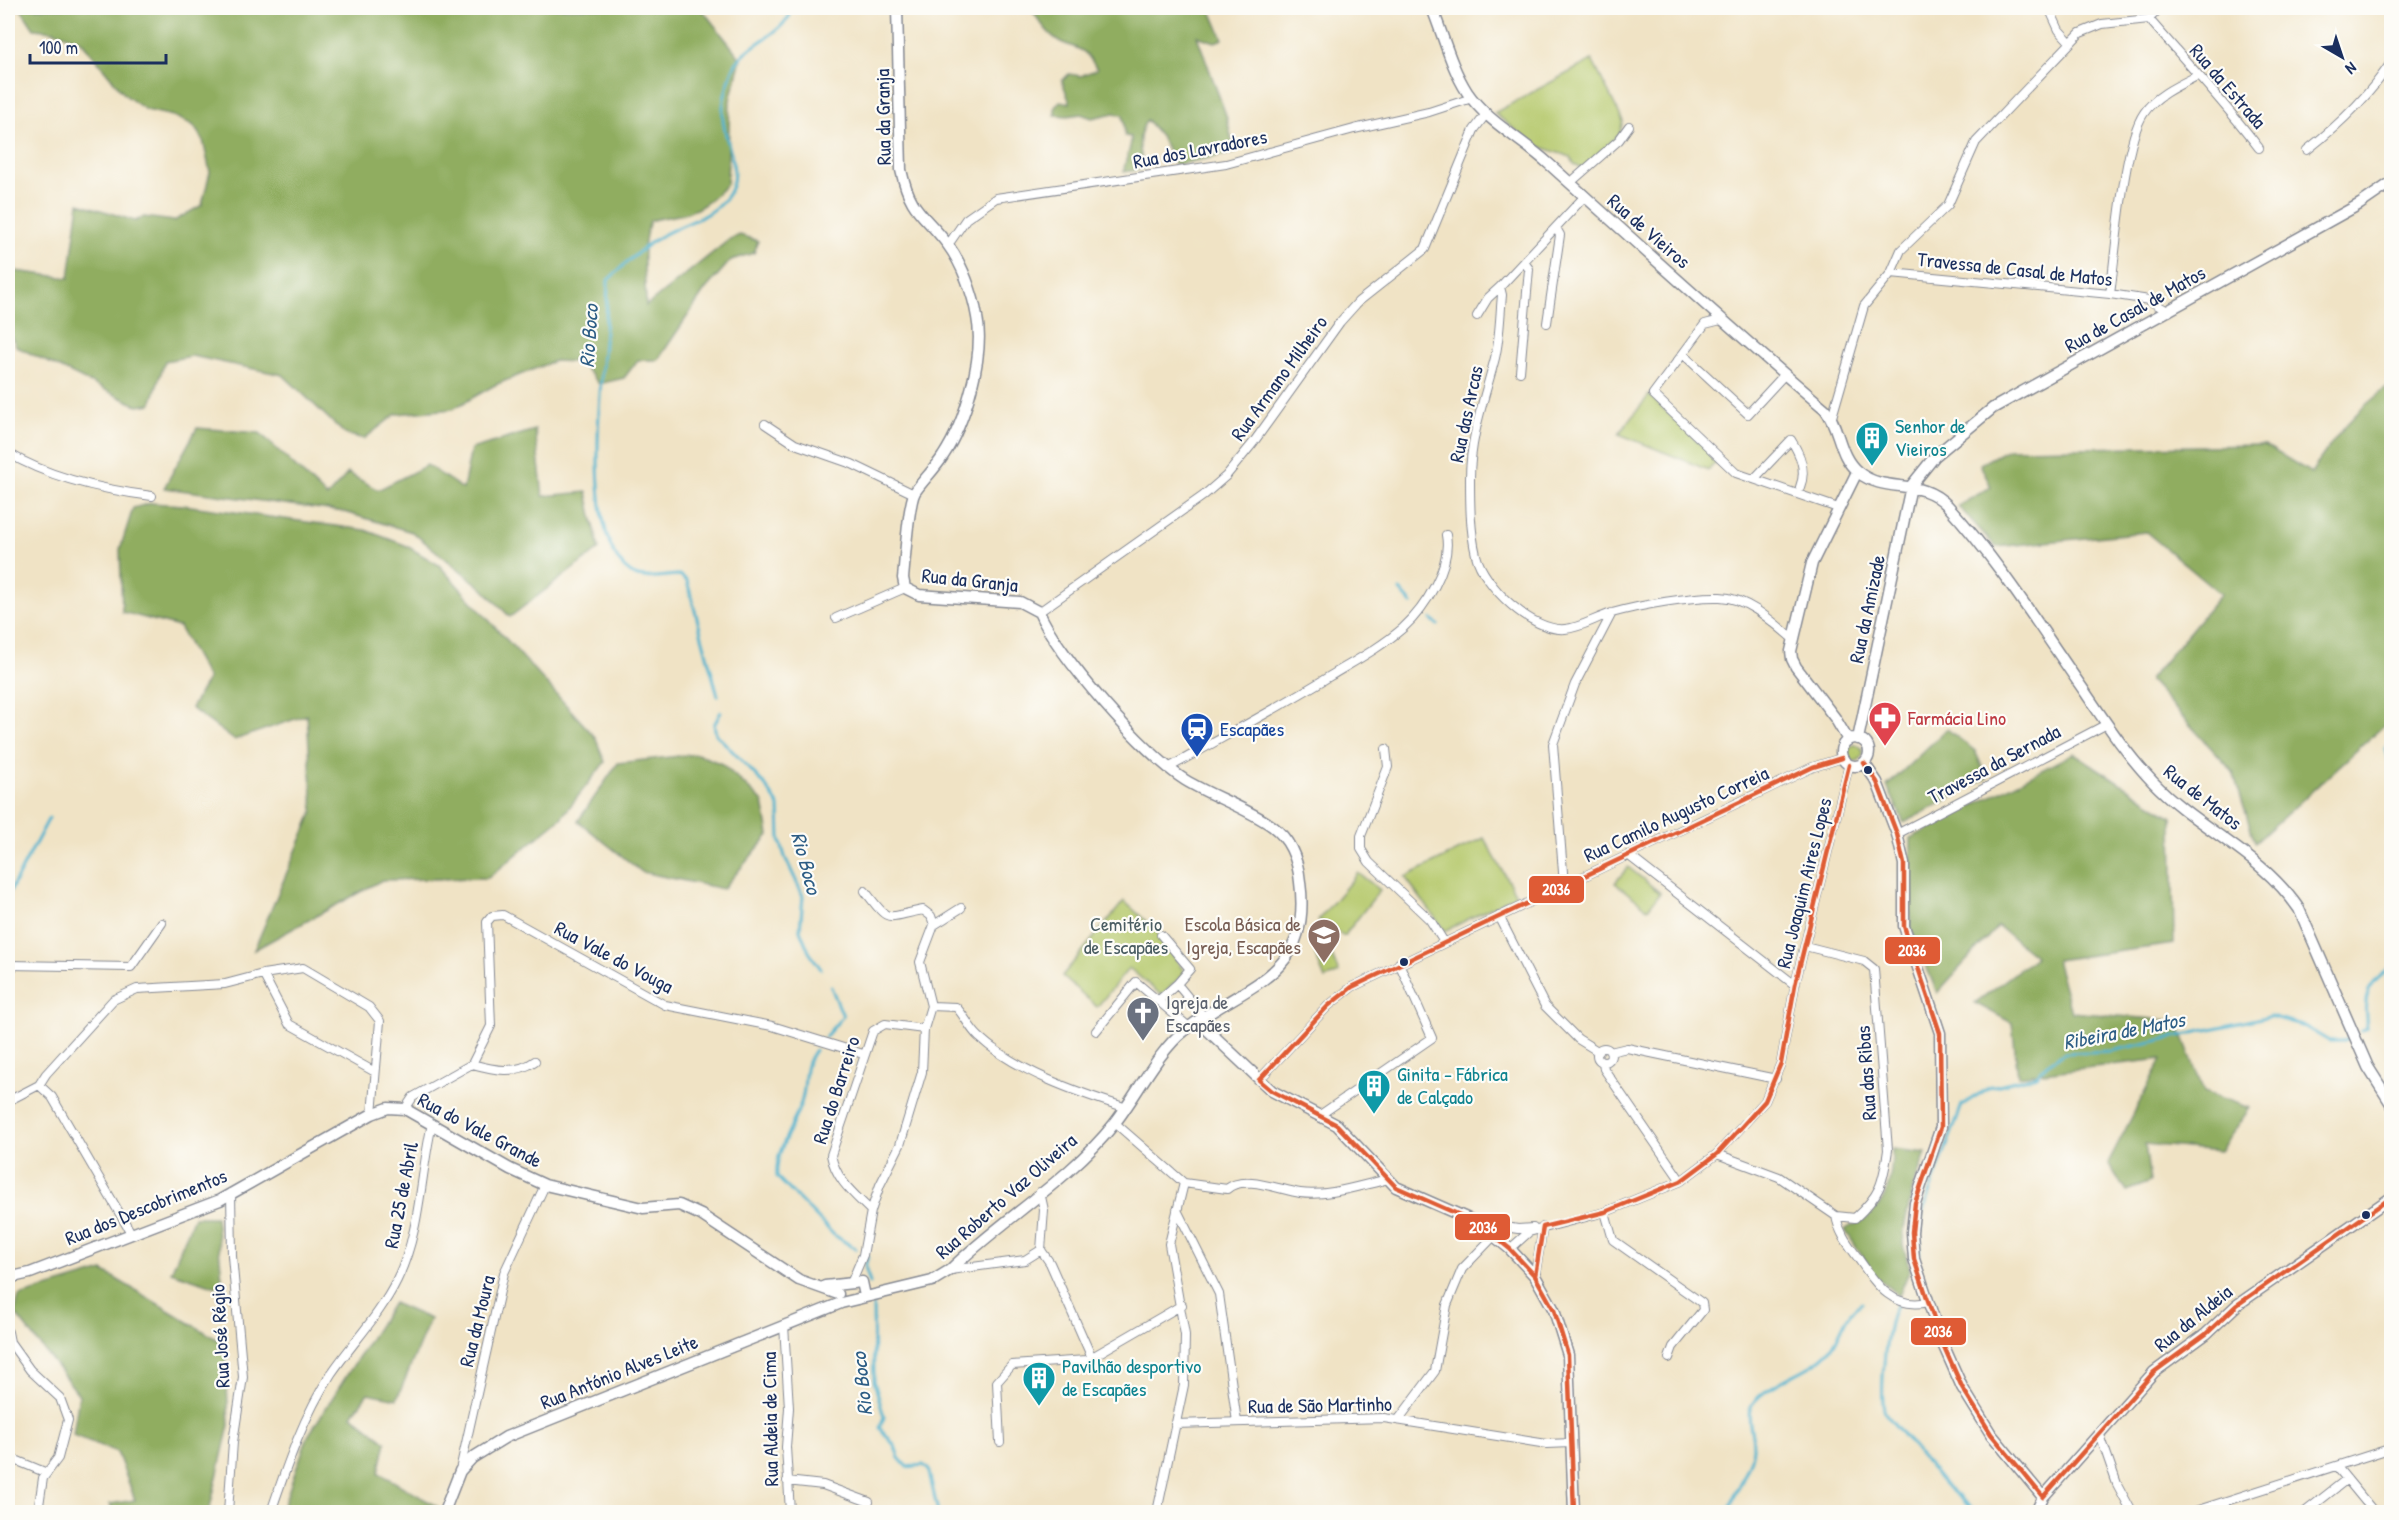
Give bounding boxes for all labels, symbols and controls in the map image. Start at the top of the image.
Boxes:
scale bar [30,27,166,65]
north arrow [2312,27,2372,87]
text: 100 m [39,35,78,60]
street label: Rua da Estrada [2184,37,2273,134]
text: N [2341,57,2362,80]
street label: Rua da Granja [868,68,897,165]
street label: Rua dos Lavradores [1131,122,1269,175]
street label: Rua de Vieiros [1602,187,1697,274]
street label: Travessa de Casal de Matos [1916,245,2114,292]
street label: Rua de Casal de Matos [2060,259,2210,358]
water label: Rio Boco [572,302,605,369]
street label: Rua Armano Milheiro [1224,310,1333,446]
street label: Rua das Arcas [1442,363,1489,465]
place label: Senhor de Vieiros [1895,412,1966,462]
building icon: Senhor de Vieiros [1854,420,1890,467]
street label: Rua da Amizade [1842,552,1891,665]
street label: Rua da Granja [921,561,1020,598]
pharmacy icon: Farmácia Lino [1867,700,1903,747]
place label: Farmácia Lino [1907,704,2006,731]
station icon: Escapães [1179,711,1215,758]
place label: Escapães [1220,715,1285,742]
street label: Travessa da Sernada [1923,717,2065,810]
street label: Rua de Matos [2159,758,2248,836]
street label: Rua Camilo Augusto Correia [1579,759,1773,868]
unlabelled marker [1862,764,1874,776]
street label: Rua Joaquim Aires Lopes [1769,795,1838,971]
water label: Rio Boco [784,829,829,899]
line badge: 2036 [1528,875,1585,904]
text: 2036 [1542,878,1571,900]
park label: Cemitério de Escapães [1084,910,1169,960]
place label: Escola Básica de Igreja, Escapães [1185,910,1301,960]
street label: Rua Vale do Vouga [550,914,679,999]
school or university icon: Escola Básica de Igreja, Escapães [1306,917,1342,964]
line badge: 2036 [1884,936,1941,965]
text: 2036 [1898,939,1927,961]
unlabelled marker [1398,956,1410,968]
place label: Igreja de Escapães [1166,988,1231,1038]
church icon: Igreja de Escapães [1125,995,1161,1042]
water label: Ribeira de Matos [2061,1004,2189,1056]
street label: Rua das Ribas [1849,1025,1882,1121]
street label: Rua do Barreiro [805,1033,866,1147]
place label: Ginita - Fábrica de Calçado [1397,1060,1508,1110]
building icon: Ginita - Fábrica de Calçado [1356,1068,1392,1115]
street label: Rua do Vale Grande [413,1086,547,1174]
street label: Rua Roberto Vaz Oliveira [929,1127,1082,1265]
street label: Rua 25 de Abril [377,1139,424,1250]
street label: Rua dos Descobrimentos [61,1162,231,1251]
unlabelled marker [2360,1209,2372,1221]
line badge: 2036 [1454,1213,1511,1241]
text: 2036 [1469,1216,1498,1238]
street label: Rua da Moura [452,1272,501,1369]
street label: Rua da Aldeia [2148,1278,2237,1357]
street label: Rua José Régio [203,1284,236,1389]
line badge: 2036 [1910,1317,1967,1346]
text: 2036 [1924,1320,1953,1342]
street label: Rua António Alves Leite [536,1328,702,1415]
water label: Rio Boco [844,1350,879,1417]
street label: Rua Aldeia de Cima [755,1351,784,1486]
place label: Pavilhão desportivo de Escapães [1062,1352,1201,1402]
building icon: Pavilhão desportivo de Escapães [1021,1360,1057,1407]
street label: Rua de São Martinho [1248,1390,1392,1419]

